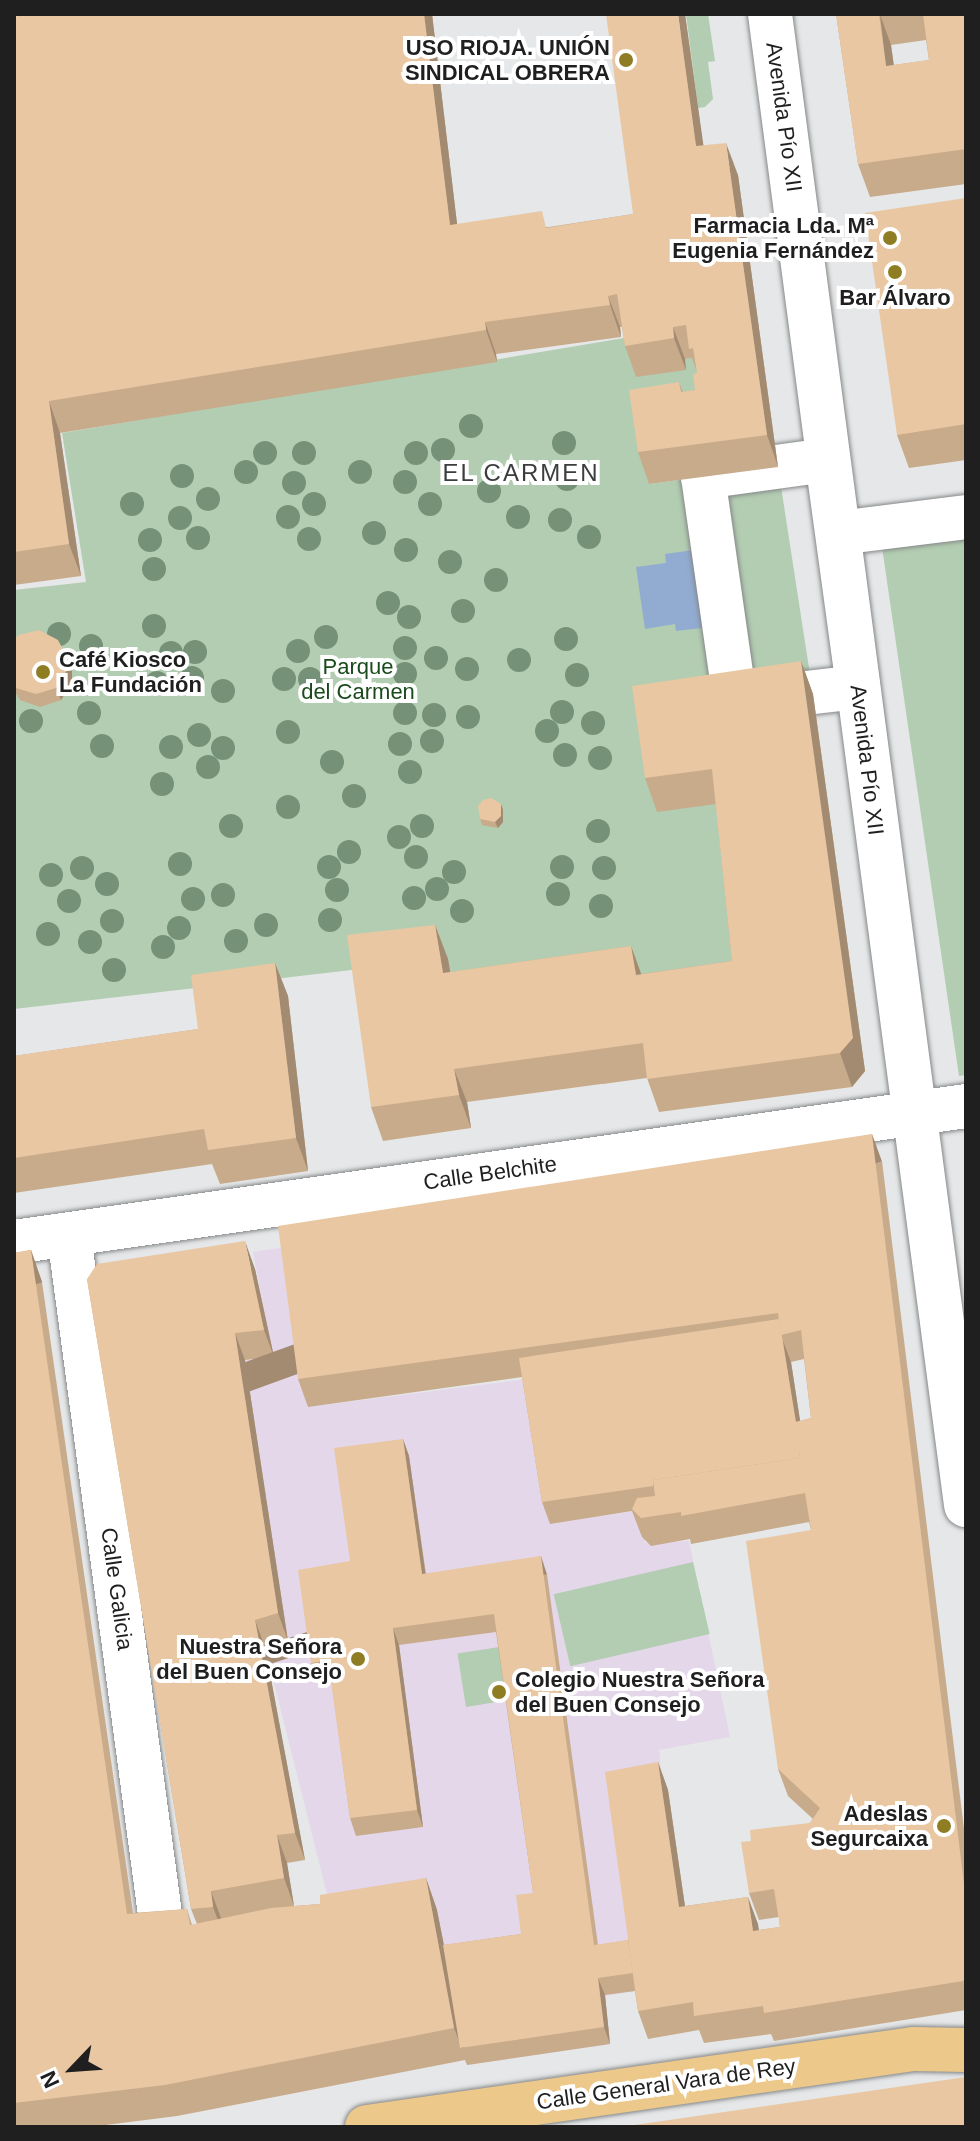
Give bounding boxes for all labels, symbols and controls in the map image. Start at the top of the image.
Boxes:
place label: USO RIOJA. UNIÓN SINDICAL OBRERA [405,34,610,86]
street label: Avenida Pío XII [760,40,808,194]
marker: USO RIOJA. UNIÓN SINDICAL OBRERA [617,51,635,69]
place label: Farmacia Lda. Mª Eugenia Fernández [672,212,874,264]
marker: Farmacia Lda. Mª Eugenia Fernández [881,229,899,247]
marker: Bar Álvaro [886,263,904,281]
place label: Bar Álvaro [839,285,951,311]
district label: EL CARMEN [442,459,600,487]
place label: Café Kiosco La Fundación [59,646,202,698]
park label: Parque del Carmen [301,653,415,704]
marker: Café Kiosco La Fundación [34,663,52,681]
street label: Avenida Pío XII [845,683,889,837]
street label: Calle Belchite [422,1151,558,1195]
street label: Calle Galicia [95,1526,139,1652]
place label: Nuestra Señora del Buen Consejo [156,1633,342,1684]
marker: Nuestra Señora del Buen Consejo [349,1650,367,1668]
place label: Colegio Nuestra Señora del Buen Consejo [515,1666,764,1718]
marker: Colegio Nuestra Señora del Buen Consejo [490,1683,508,1701]
place label: Adeslas Segurcaixa [811,1800,928,1852]
marker: Adeslas Segurcaixa [935,1817,953,1835]
north arrow [32,2029,112,2109]
street label: Calle General Vara de Rey [535,2053,797,2115]
text: N [35,2067,64,2092]

